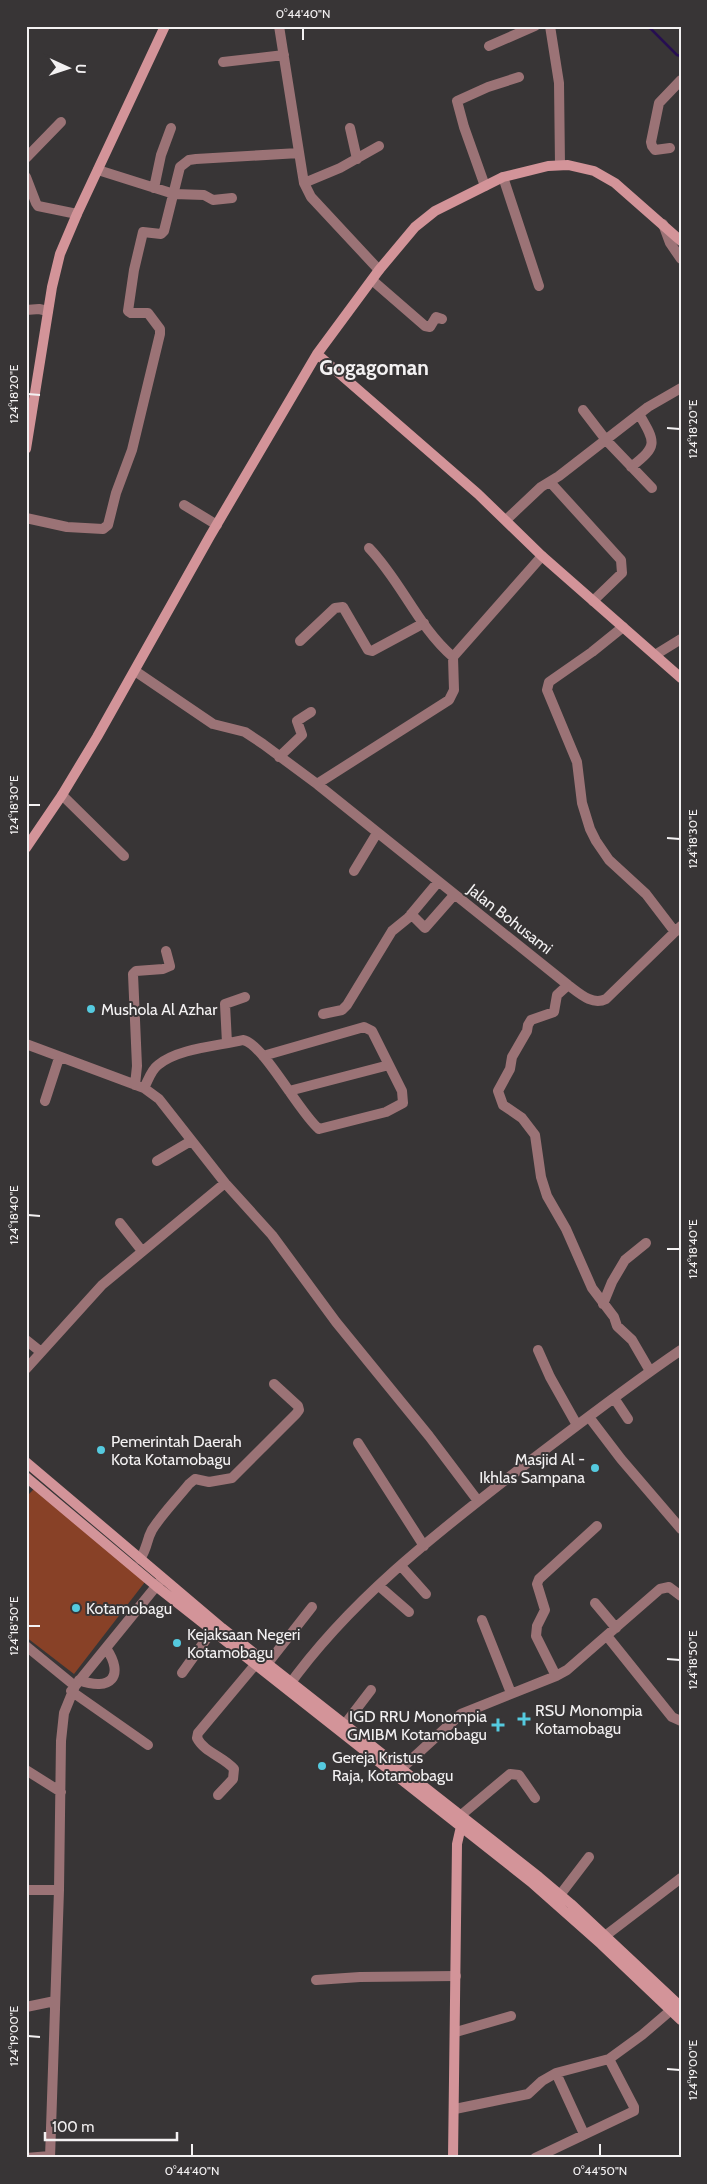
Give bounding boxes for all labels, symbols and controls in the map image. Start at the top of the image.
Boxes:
text: 0°44'40"N [276,6,330,21]
north arrow [42,42,92,92]
text: U [72,63,90,74]
district label: Gogagoman [319,355,429,380]
text: 124°18'20"E [6,364,21,423]
text: 124°18'20"E [685,399,700,458]
text: 124°18'30"E [6,775,21,835]
text: 124°18'30"E [685,809,700,869]
street label: Jalan Bohusami [463,879,556,958]
place label: Mushola Al Azhar [101,1000,218,1019]
marker: Mushola Al Azhar [85,1003,97,1015]
text: 124°18'40"E [6,1185,21,1245]
text: 124°18'40"E [685,1219,700,1279]
place label: Pemerintah Daerah Kota Kotamobagu [111,1432,242,1469]
marker: Pemerintah Daerah Kota Kotamobagu [95,1444,107,1456]
place label: Masjid Al - Ikhlas Sampana [479,1450,585,1487]
marker: Masjid Al - Ikhlas Sampana [589,1462,601,1474]
text: 124°18'50"E [6,1596,21,1656]
place label: Kotamobagu [86,1599,172,1618]
marker: Kotamobagu [70,1602,82,1614]
place label: Kejaksaan Negeri Kotamobagu [187,1625,300,1662]
text: 124°18'50"E [685,1630,700,1690]
marker: Kejaksaan Negeri Kotamobagu [171,1637,183,1649]
place label: RSU Monompia Kotamobagu [535,1701,643,1738]
place label: IGD RRU Monompia GMIBM Kotamobagu [347,1707,487,1744]
marker: RSU Monompia Kotamobagu [517,1712,531,1726]
marker: IGD RRU Monompia GMIBM Kotamobagu [491,1718,505,1732]
place label: Gereja Kristus Raja, Kotamobagu [332,1748,453,1785]
marker: Gereja Kristus Raja, Kotamobagu [316,1760,328,1772]
text: 124°19'00"E [6,2005,21,2066]
text: 124°19'00"E [685,2039,700,2100]
scale bar [45,2109,178,2141]
text: 100 m [52,2118,94,2136]
text: 0°44'40"N [165,2163,219,2178]
text: 0°44'50"N [573,2163,627,2178]

